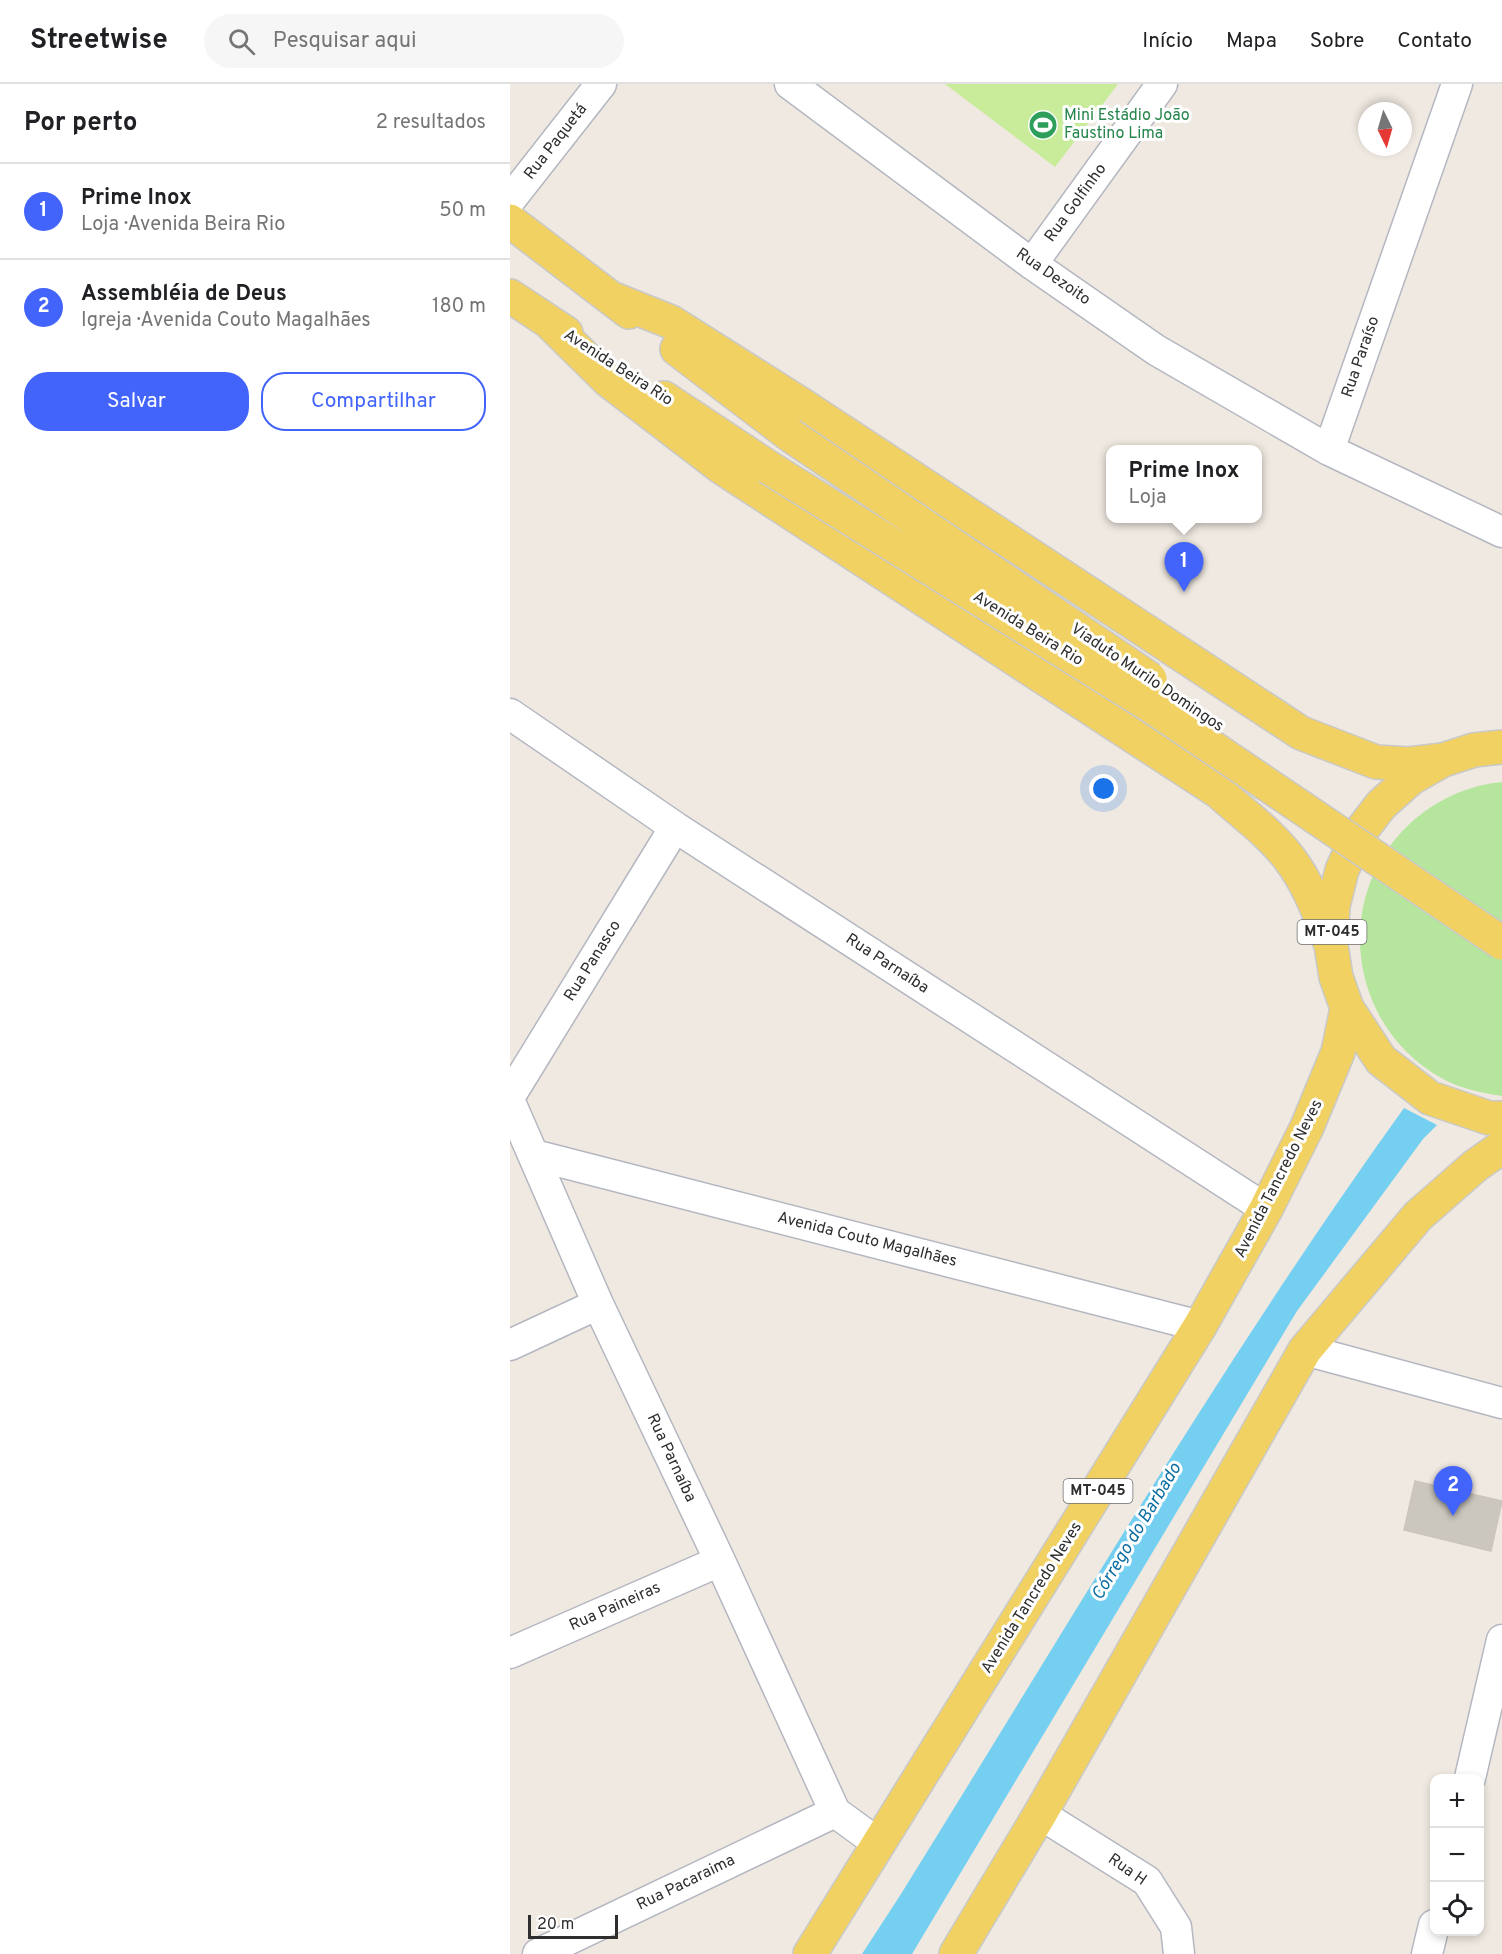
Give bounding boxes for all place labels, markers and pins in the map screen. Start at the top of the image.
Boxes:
place label: Mini Estádio João Faustino Lima [1064,106,1190,144]
sports icon: Mini Estádio João Faustino Lima [1027,109,1059,141]
pin: 1 [1164,542,1204,592]
pin: 2 [1434,1466,1472,1516]

